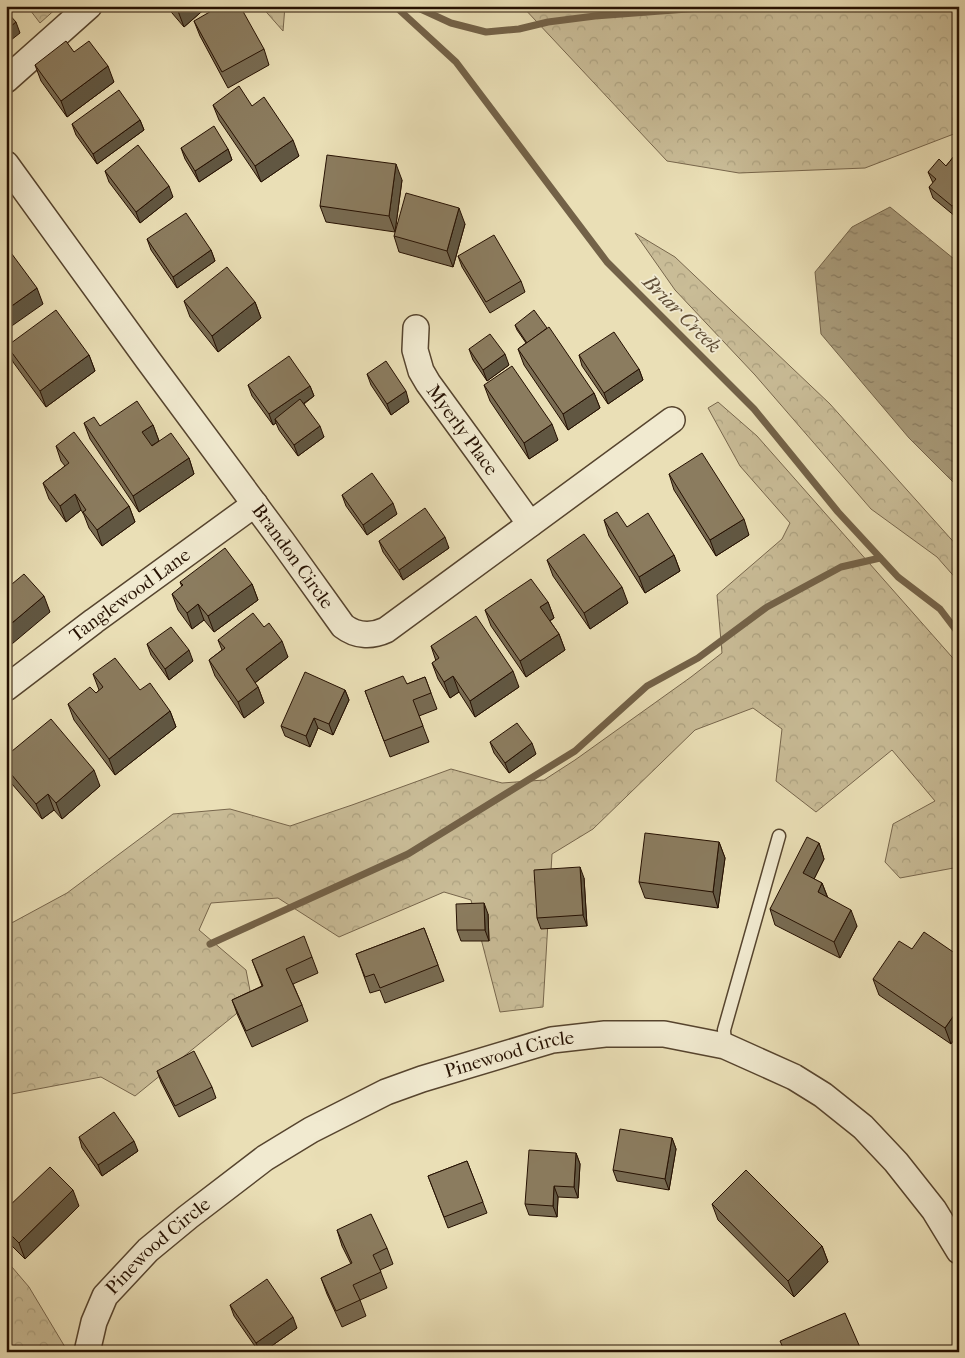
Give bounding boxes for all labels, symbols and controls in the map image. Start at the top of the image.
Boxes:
water label: Briar Creek [637,269,726,358]
street label: Myerly Place [422,381,502,480]
street label: Brandon Circle [247,500,338,613]
street label: Tanglewood Lane [66,544,194,646]
street label: Pinewood Circle [442,1027,575,1083]
street label: Pinewood Circle [101,1193,215,1299]

